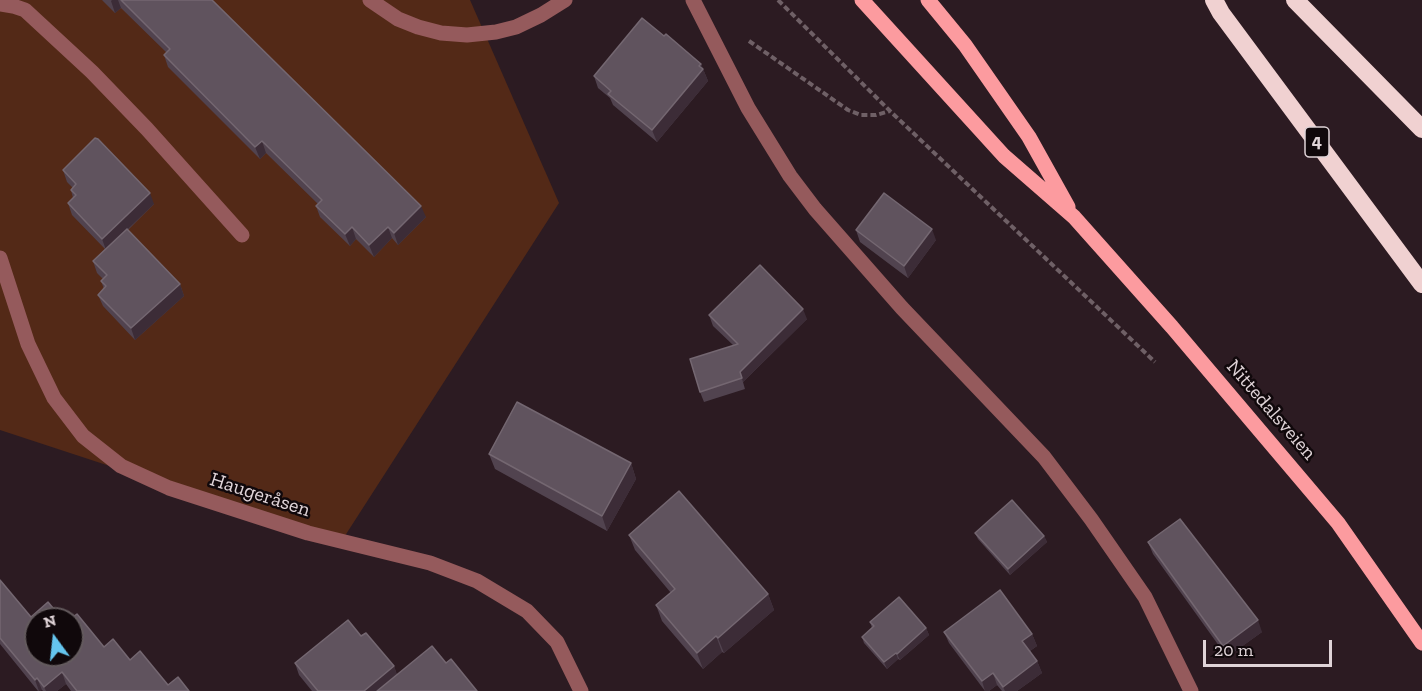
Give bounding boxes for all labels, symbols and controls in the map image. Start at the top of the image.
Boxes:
road number: 4 [1305,127,1329,157]
street label: Nittedalsveien [1221,355,1321,465]
street label: Haugeråsen [207,468,313,522]
north arrow [24,607,84,667]
text: N [41,610,58,632]
scale bar [1206,628,1335,666]
text: 20 m [1214,639,1253,661]

